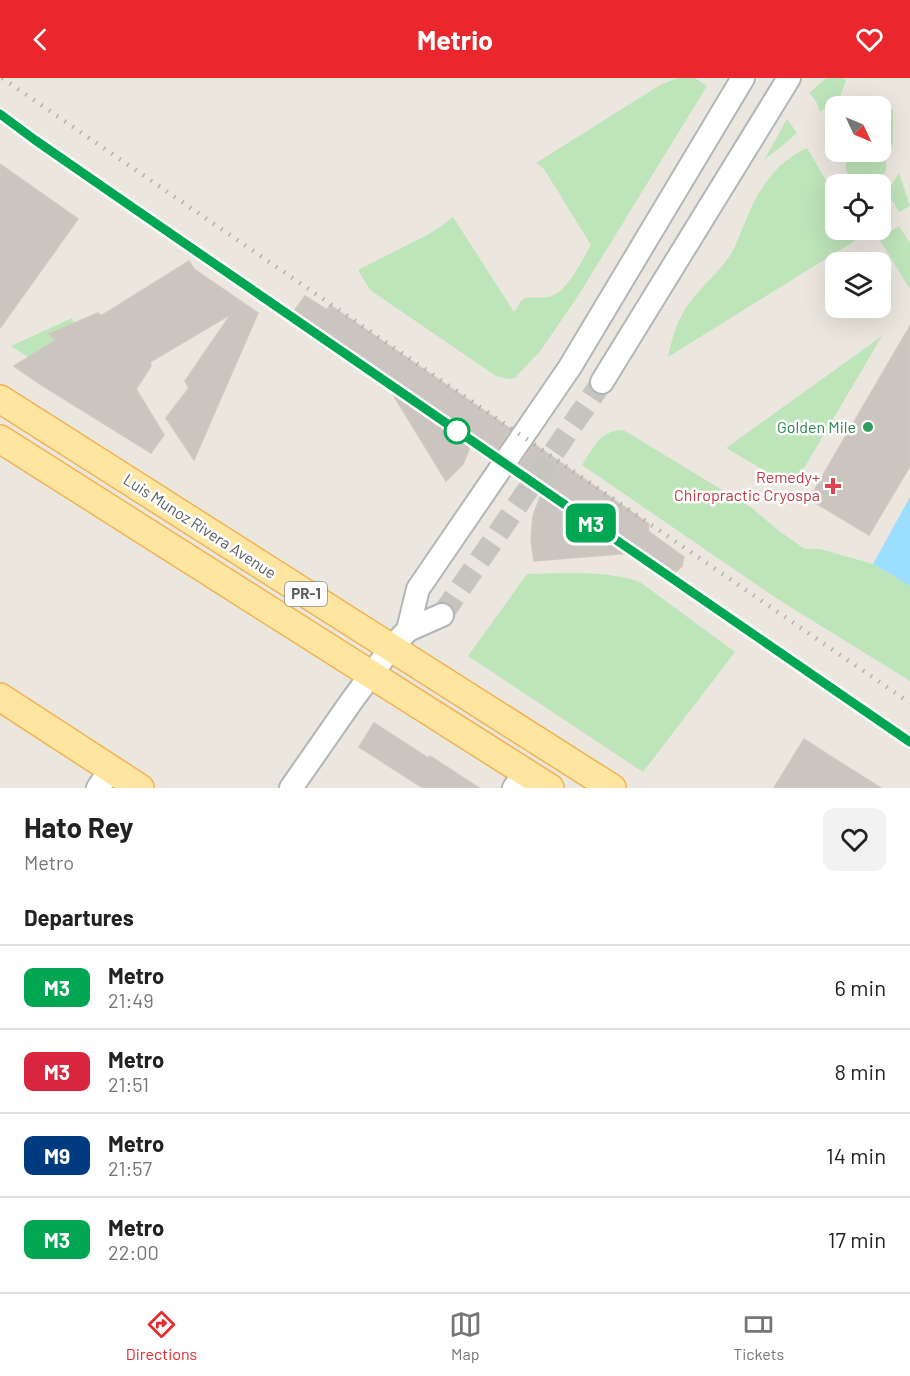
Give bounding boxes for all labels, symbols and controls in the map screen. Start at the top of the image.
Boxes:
icon: back [24,23,57,56]
text: Metrio [417,23,493,55]
icon: heart [853,23,886,56]
north arrow [825,96,891,162]
map controls [825,96,891,318]
button: locate [825,174,891,240]
button: layers [825,252,891,318]
place label: Golden Mile [777,417,856,436]
unlabelled marker [444,418,470,444]
marker: Golden Mile [861,420,875,434]
place label: Remedy+ Chiropractic Cryospa [674,467,820,504]
street label: Luis Munoz Rivera Avenue [120,469,280,582]
marker: Remedy+ Chiropractic Cryospa [824,477,842,495]
line badge: M3 [564,504,618,542]
text: M3 [578,511,604,536]
road number: PR-1 [285,582,327,606]
button: heart [823,808,886,871]
text: Hato Rey [24,810,133,844]
text: Metro [24,850,74,874]
text: Departures [24,904,134,930]
text: Metro [108,962,164,988]
text: 6 min [835,974,886,1000]
text: M3 [44,975,70,1000]
text: 21:49 [108,988,154,1012]
text: Metro [108,1046,164,1072]
text: 8 min [834,1058,886,1084]
text: M3 [44,1059,70,1084]
text: 21:51 [108,1072,149,1096]
text: Metro [108,1130,164,1156]
text: 14 min [826,1142,886,1168]
text: M9 [44,1143,70,1168]
text: 21:57 [108,1156,152,1180]
text: Metro [108,1214,164,1240]
text: 17 min [828,1226,886,1252]
text: M3 [44,1227,70,1252]
text: 22:00 [108,1240,159,1264]
tab: Directions [126,1308,197,1363]
tab: Map [449,1308,482,1363]
tab: Tickets [733,1308,784,1363]

